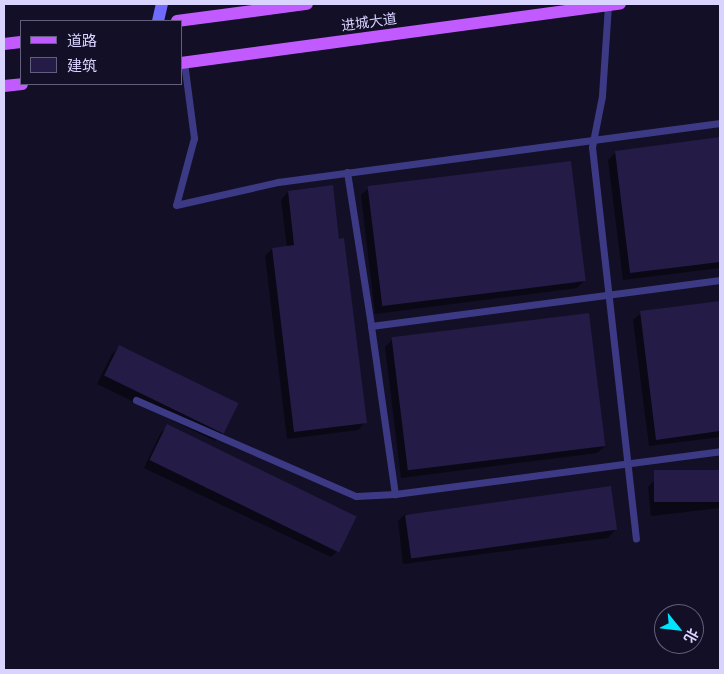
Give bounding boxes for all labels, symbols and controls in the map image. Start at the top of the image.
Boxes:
street label: 进城大道 [340,10,398,34]
legend [20,20,182,85]
text: 道路 [67,31,97,50]
text: 建筑 [67,56,97,75]
north arrow [654,604,704,654]
text: 北 [680,625,703,646]

